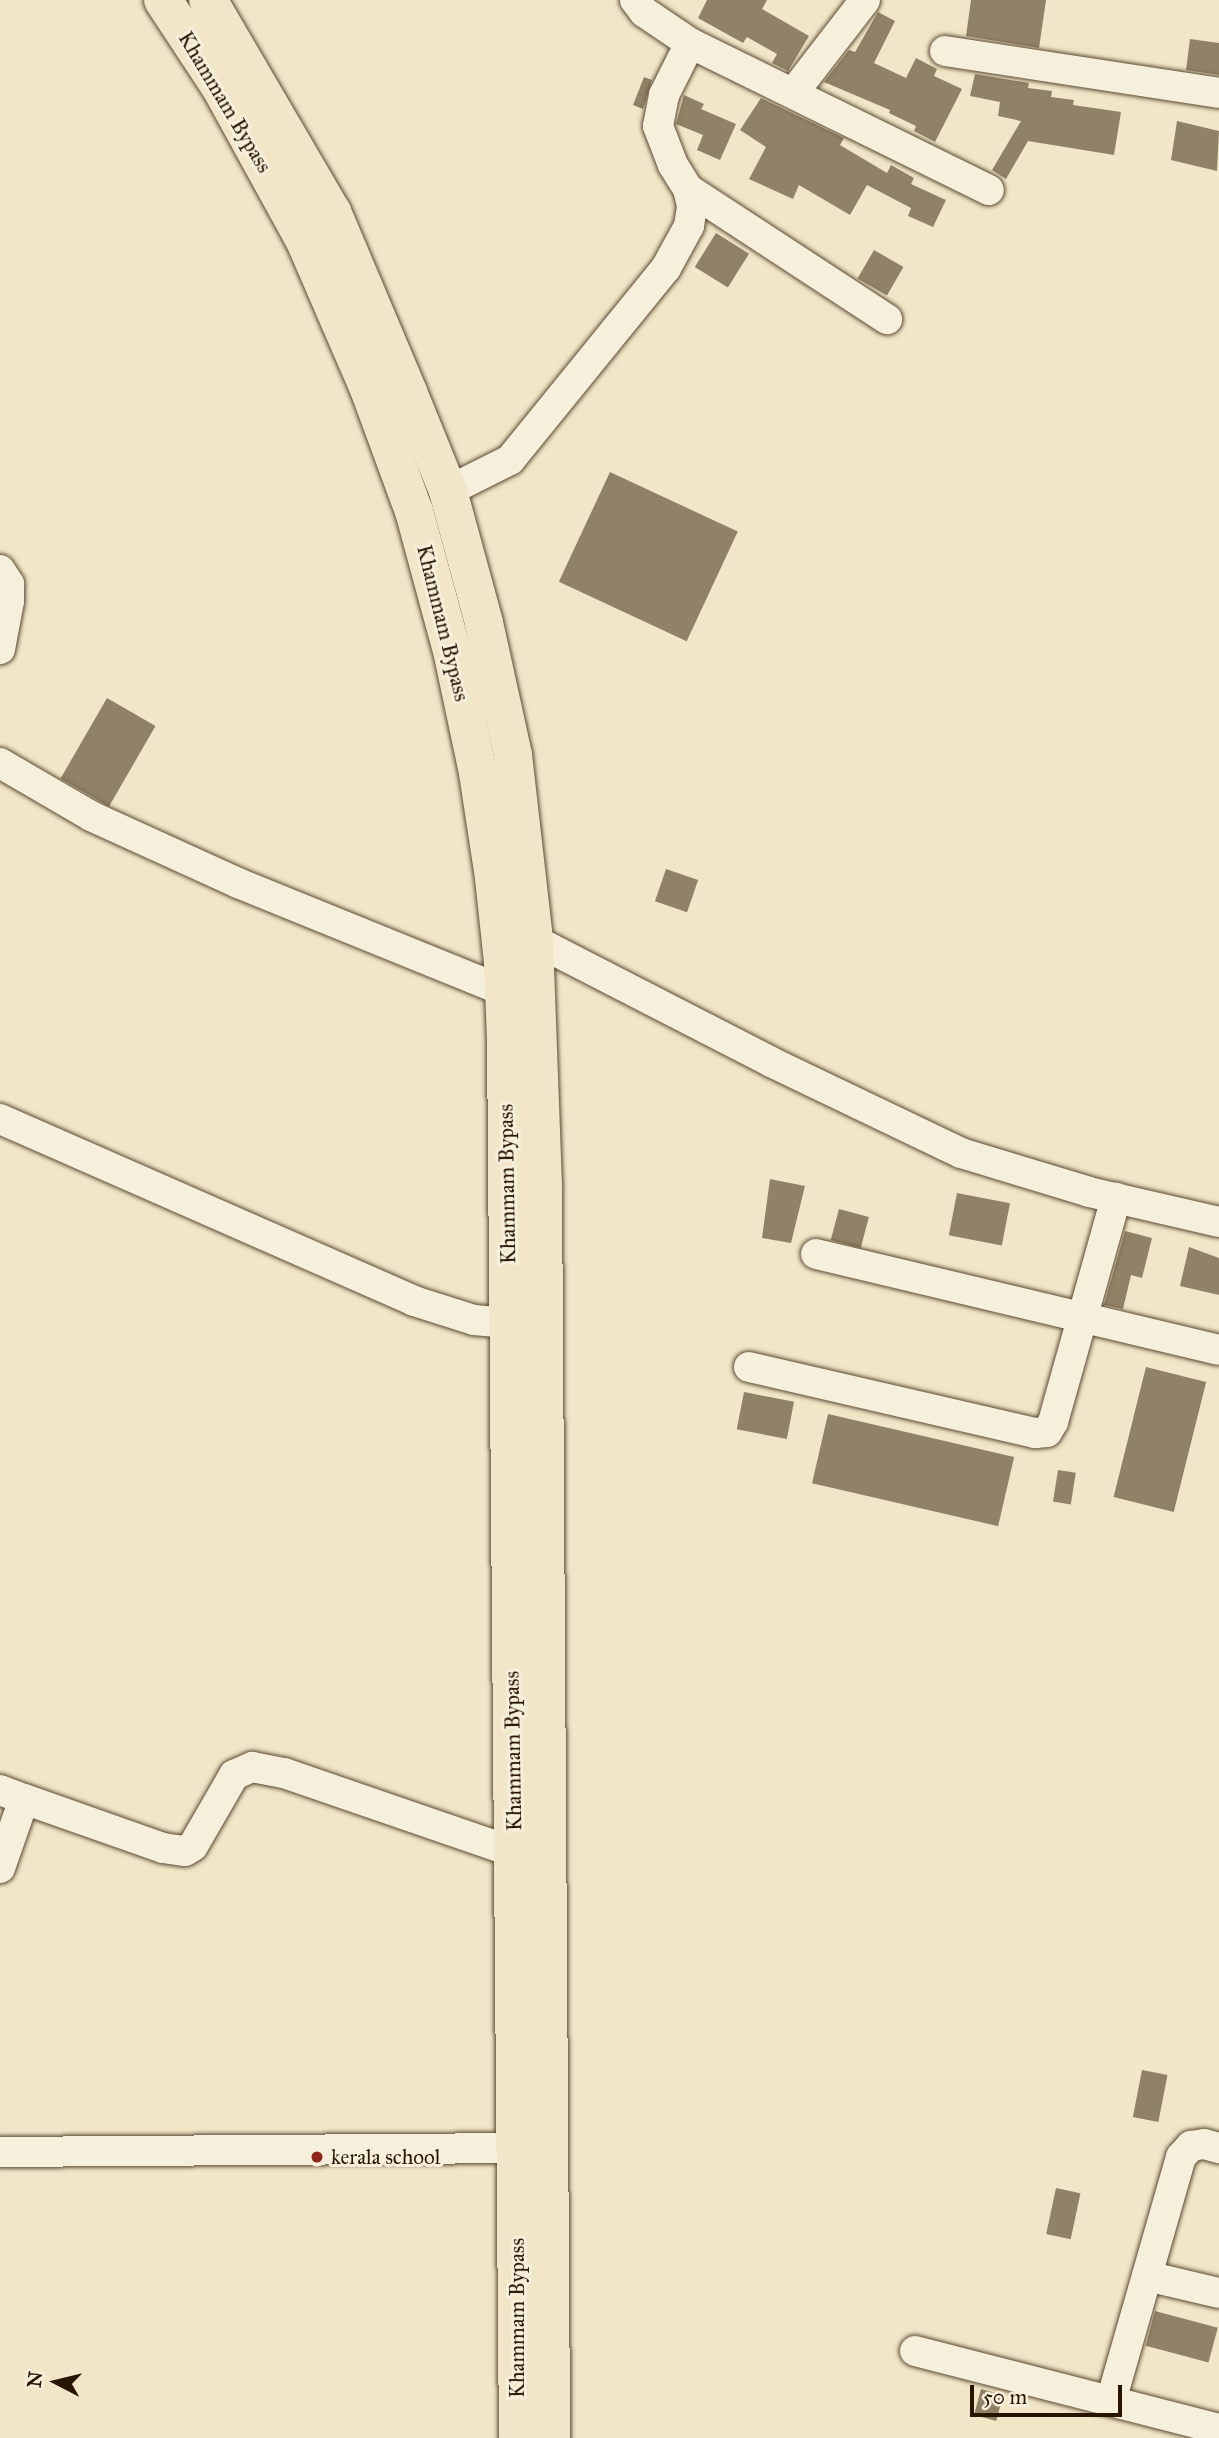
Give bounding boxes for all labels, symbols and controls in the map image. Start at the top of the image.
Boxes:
street label: Khammam Bypass [173,27,277,177]
street label: Khammam Bypass [411,542,475,704]
street label: Khammam Bypass [493,1104,521,1264]
street label: Khammam Bypass [499,1671,527,1831]
place label: kerala school [331,2144,440,2170]
marker: kerala school [309,2149,325,2165]
street label: Khammam Bypass [504,2238,530,2398]
north arrow [21,2347,91,2417]
text: N [22,2370,47,2389]
scale bar [974,2372,1126,2416]
text: 50 m [983,2384,1027,2410]

